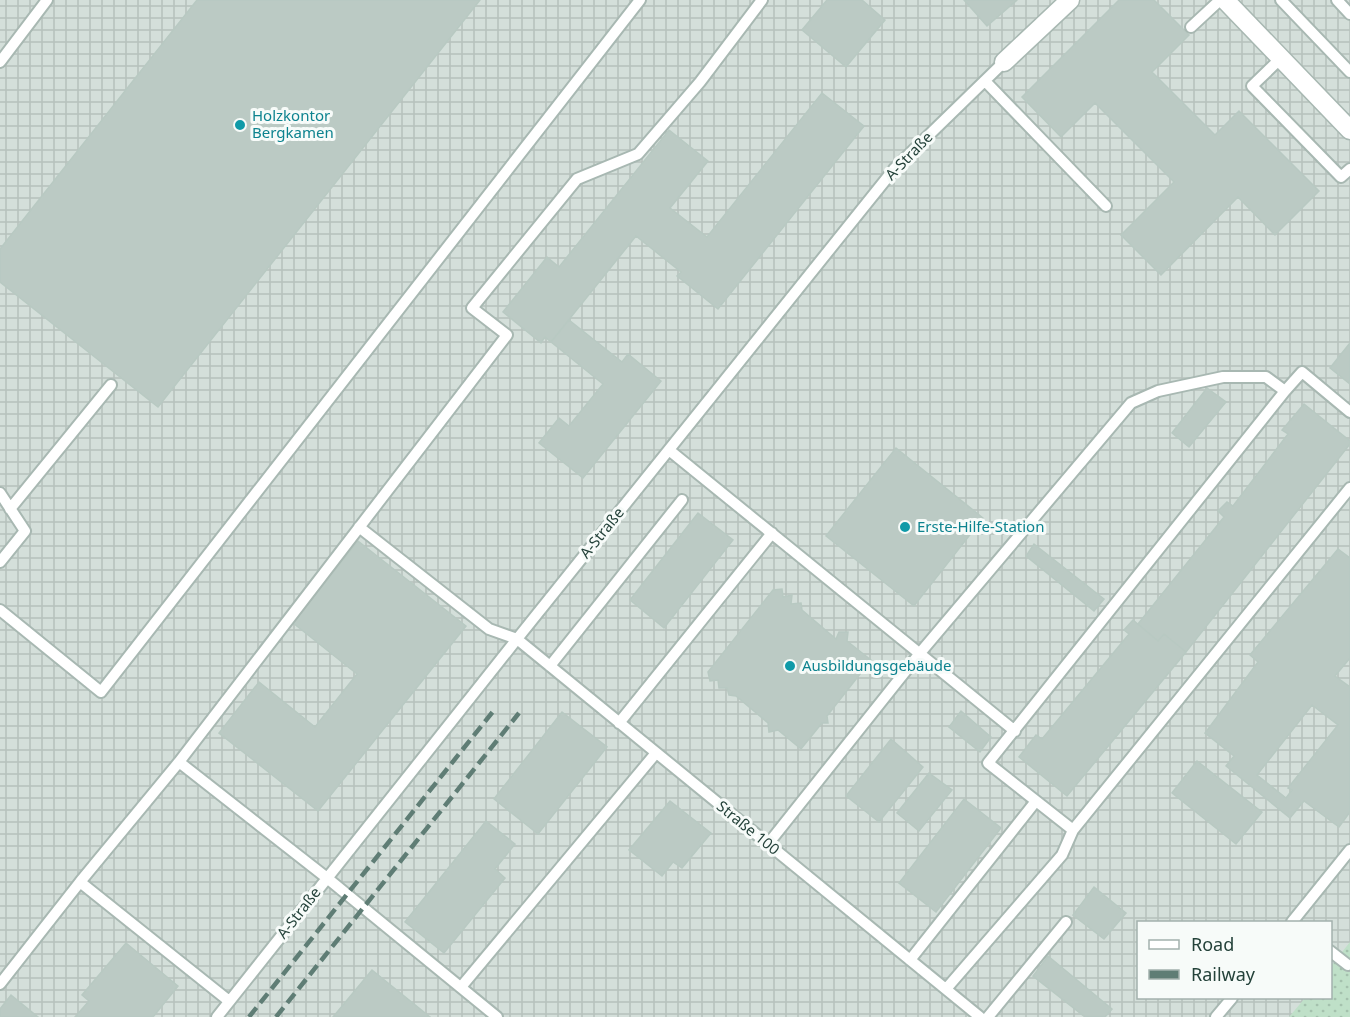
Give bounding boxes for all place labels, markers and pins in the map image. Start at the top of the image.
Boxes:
place label: Holzkontor Bergkamen [252,105,334,142]
marker: Holzkontor Bergkamen [233,118,247,132]
place label: Erste-Hilfe-Station [917,516,1044,536]
marker: Erste-Hilfe-Station [898,520,912,534]
place label: Ausbildungsgebäude [802,655,951,675]
marker: Ausbildungsgebäude [783,659,797,673]

